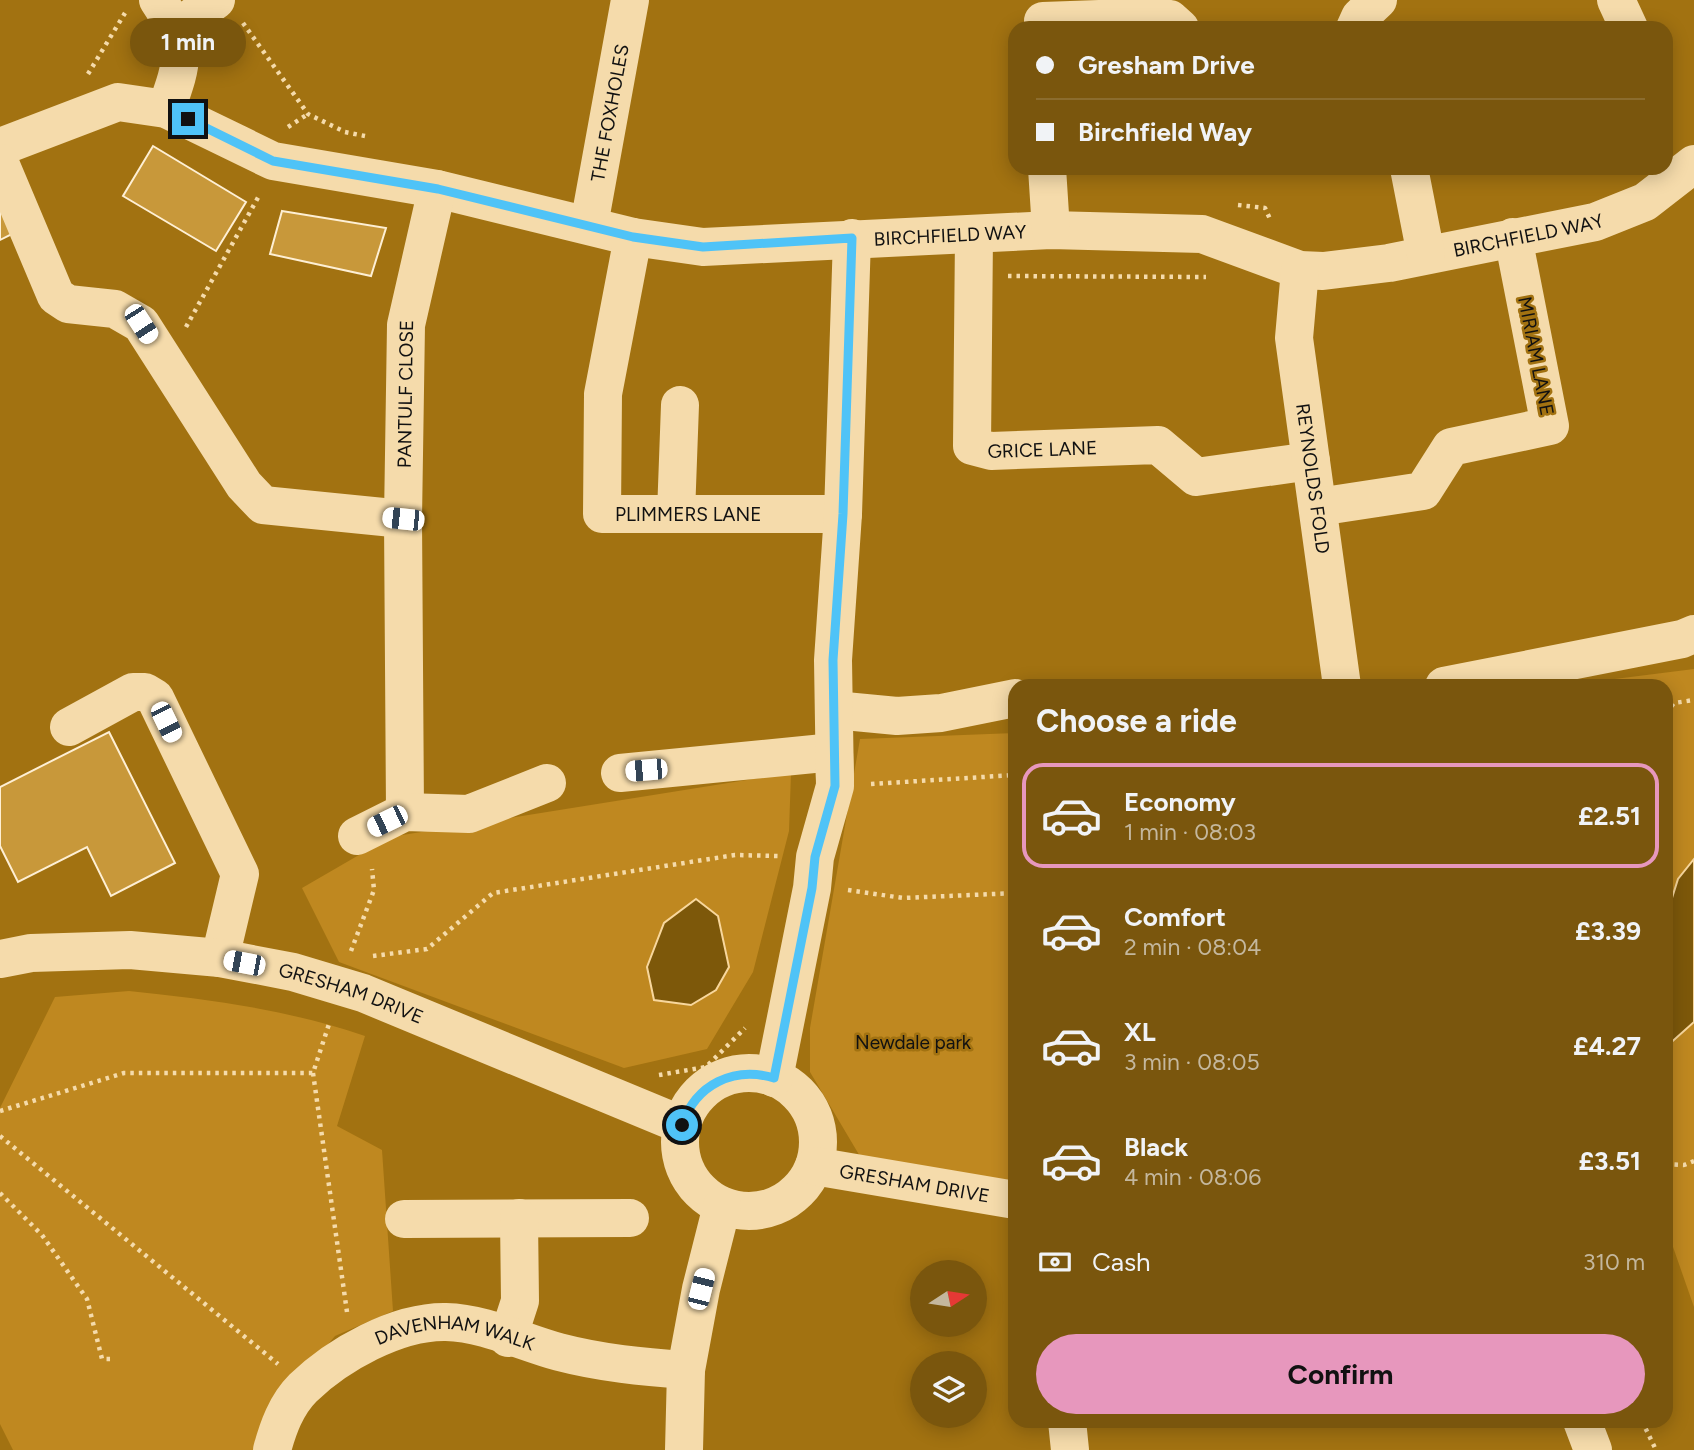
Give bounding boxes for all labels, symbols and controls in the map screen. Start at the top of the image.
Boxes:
callout: 1 min [130,18,246,66]
text: 1 min [161,28,215,56]
street label: THE FOXHOLES [586,42,633,183]
text: Gresham Drive [1078,49,1255,81]
route end [172,103,204,135]
text: Birchfield Way [1078,116,1252,148]
street label: BIRCHFIELD WAY [1451,208,1608,261]
street label: BIRCHFIELD WAY [873,220,1027,250]
street label: MIRIAM LANE [1513,295,1559,417]
car [121,301,162,347]
street label: PANTULF CLOSE [392,320,418,468]
street label: REYNOLDS FOLD [1292,402,1335,555]
street label: GRICE LANE [987,436,1098,463]
street label: PLIMMERS LANE [615,503,761,526]
car [382,506,425,532]
car [148,699,185,745]
text: Choose a ride [1036,702,1237,740]
car [625,758,668,782]
icon: car [1040,784,1103,847]
text: Economy [1124,786,1236,818]
text: £2.51 [1578,800,1641,832]
car [364,802,411,840]
text: 1 min · 08:03 [1124,818,1256,846]
icon: car [1040,899,1103,962]
text: Comfort [1124,901,1226,933]
text: £3.39 [1575,915,1641,947]
text: 2 min · 08:04 [1124,933,1261,961]
car [222,949,267,977]
street label: GRESHAM DRIVE [277,958,427,1028]
icon: car [1040,1014,1103,1077]
text: XL [1124,1016,1156,1048]
text: £4.27 [1573,1030,1641,1062]
park label: Newdale park [855,1031,972,1054]
text: 3 min · 08:05 [1124,1048,1260,1076]
route start [666,1109,698,1141]
icon: car [1040,1129,1103,1192]
text: Black [1124,1131,1188,1163]
text: £3.51 [1579,1145,1641,1177]
street label: GRESHAM DRIVE [838,1159,991,1207]
text: 4 min · 08:06 [1124,1163,1261,1191]
icon: cash [1036,1243,1074,1281]
text: Cash [1092,1246,1151,1278]
text: 310 m [1583,1248,1645,1276]
north arrow [910,1260,987,1337]
map controls [910,1260,987,1428]
car [686,1266,717,1312]
street label: DAVENHAM WALK [371,1310,538,1355]
button: Confirm [1036,1334,1645,1414]
button: layers [910,1351,987,1428]

